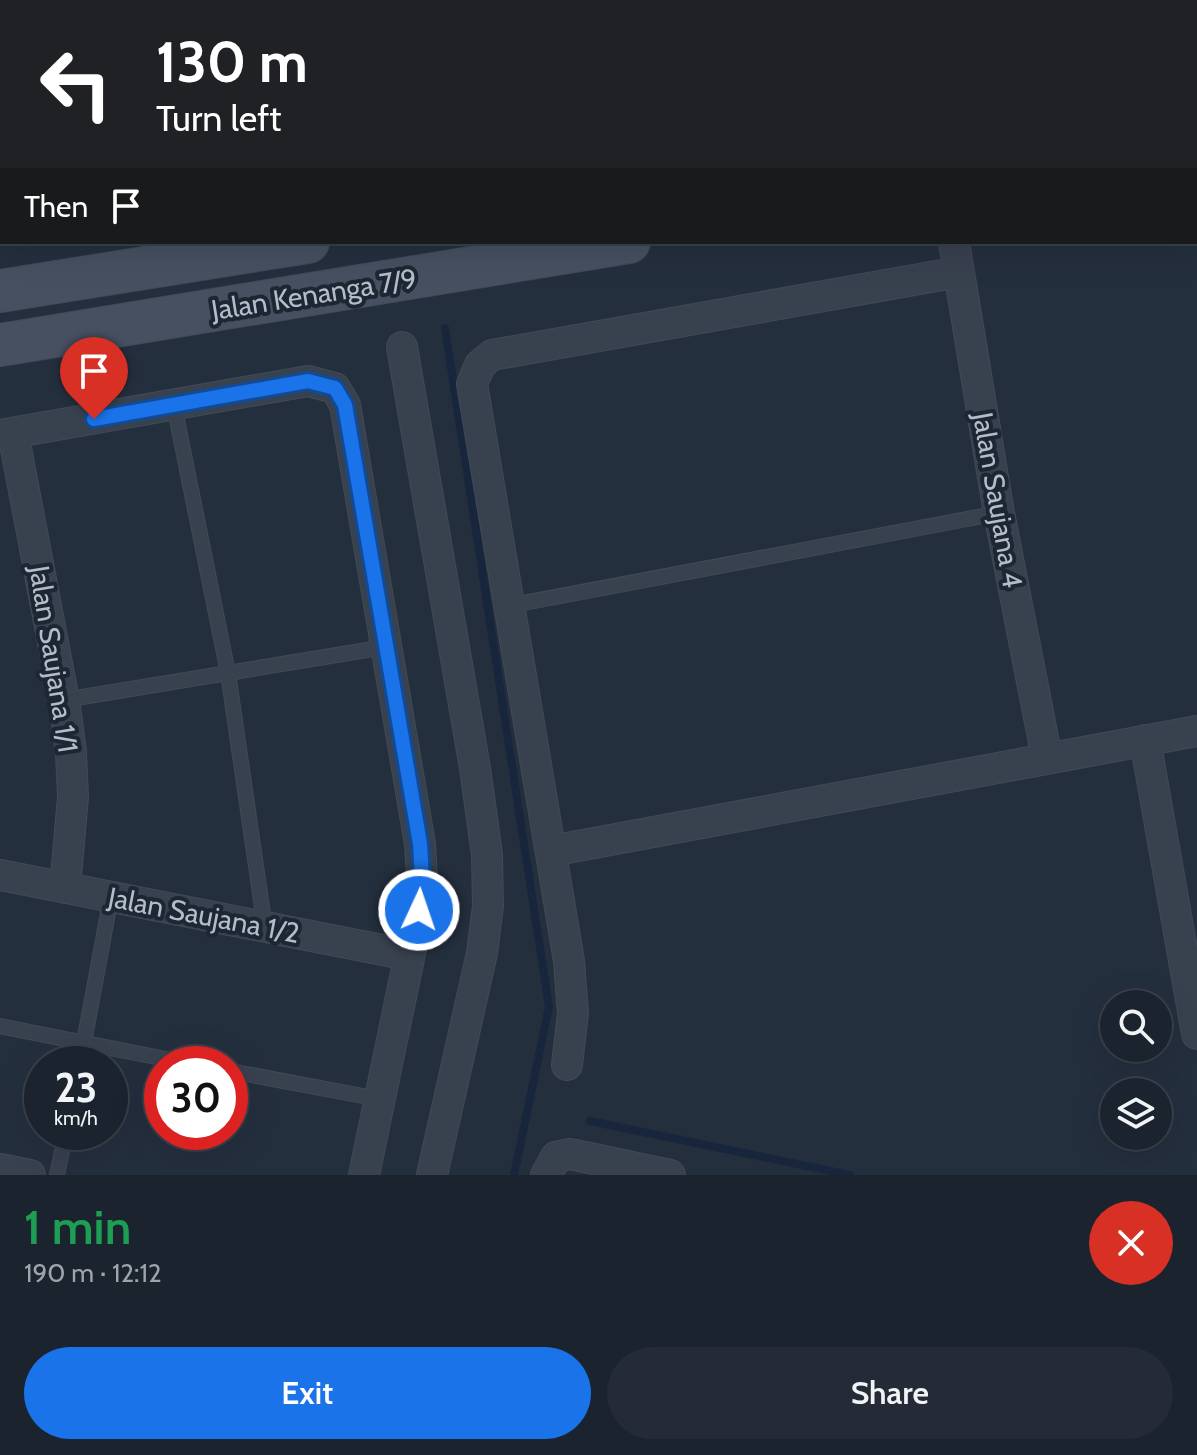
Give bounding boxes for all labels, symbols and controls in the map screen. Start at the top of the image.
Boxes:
text: 130 m [156,28,308,96]
icon: left [24,32,128,136]
text: Turn left [156,96,281,140]
icon: arrive [104,184,148,228]
text: Then [24,188,88,225]
street label: Jalan Kenanga 7/9 [208,261,419,327]
pin [60,337,128,419]
icon: arrive [72,349,116,393]
street label: Jalan Saujana 4 [966,409,1030,590]
street label: Jalan Saujana 1/1 [22,562,86,755]
position arrow [377,868,461,952]
street label: Jalan Saujana 1/2 [104,880,303,950]
map controls [1100,990,1172,1150]
button: search [1100,990,1172,1062]
speed limit sign: 30 [144,1046,248,1150]
text: 23 [55,1063,97,1112]
button: layers [1100,1078,1172,1150]
text: km/h [54,1106,98,1130]
text: 1 min [24,1198,131,1256]
button: close [1089,1201,1173,1285]
text: 190 m · 12:12 [24,1257,162,1289]
button: Exit [24,1347,591,1439]
button: Share [607,1347,1173,1439]

